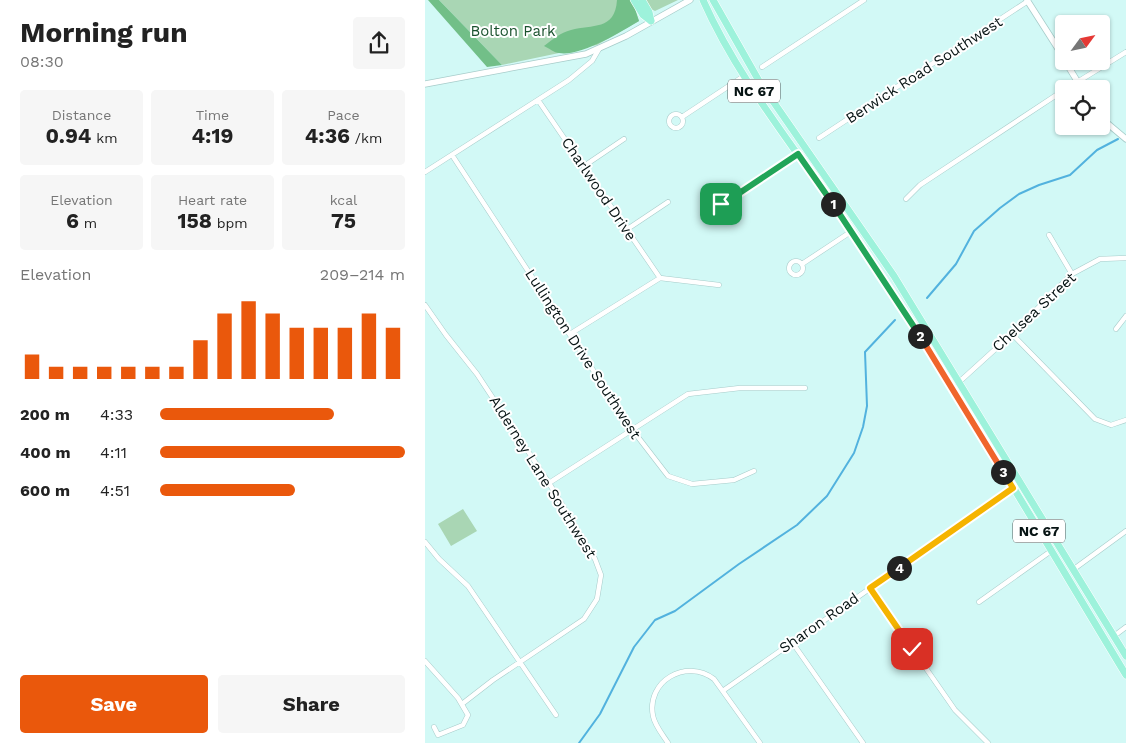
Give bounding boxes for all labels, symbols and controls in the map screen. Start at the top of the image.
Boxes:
street label: Berwick Road Southwest [842,12,1006,127]
north arrow [1055,15,1110,70]
map controls [1055,15,1110,135]
text: Morning run [20,16,188,49]
button: share [353,17,405,69]
park label: Bolton Park [470,22,556,40]
text: 08:30 [20,52,64,71]
road number: NC 67 [728,80,780,102]
button: locate [1055,80,1110,135]
text: Distance [52,107,111,123]
text: Time [196,107,229,123]
text: Pace [327,107,360,123]
text: 0.94 [46,123,91,148]
text: 4:19 [192,123,233,148]
text: 4:36 [305,123,350,148]
text: km [91,130,117,146]
text: /km [350,130,382,146]
street label: Charlwood Drive [558,134,640,244]
pin [700,183,742,225]
icon: arrive [707,190,735,218]
text: Elevation [50,192,113,208]
text: Heart rate [178,192,247,208]
text: kcal [330,192,357,208]
pin: 1 [821,192,845,216]
text: 1 [830,196,837,212]
text: 6 [66,208,79,233]
text: 158 [177,208,212,233]
text: 75 [331,208,356,233]
text: m [79,215,97,231]
text: bpm [212,215,248,231]
text: Elevation [20,265,91,284]
text: 209–214 m [320,265,405,284]
street label: Lullington Drive Southwest [521,266,645,443]
street label: Chelsea Street [988,268,1080,355]
pin: 2 [907,324,933,348]
text: 2 [916,328,925,344]
street label: Alderney Lane Southwest [486,393,601,562]
text: 200 m [20,405,70,424]
text: 4:33 [100,405,133,424]
text: 400 m [20,443,71,462]
text: 4:11 [100,443,127,462]
pin: 3 [991,460,1015,484]
text: 3 [999,464,1008,480]
text: 600 m [20,481,70,500]
text: 4:51 [100,481,130,500]
road number: NC 67 [1013,520,1065,542]
pin: 4 [887,556,911,580]
text: 4 [895,560,904,576]
street label: Sharon Road [776,589,862,657]
pin [891,628,933,670]
icon: check [898,635,926,663]
button: Save [20,675,208,733]
button: Share [218,675,405,733]

